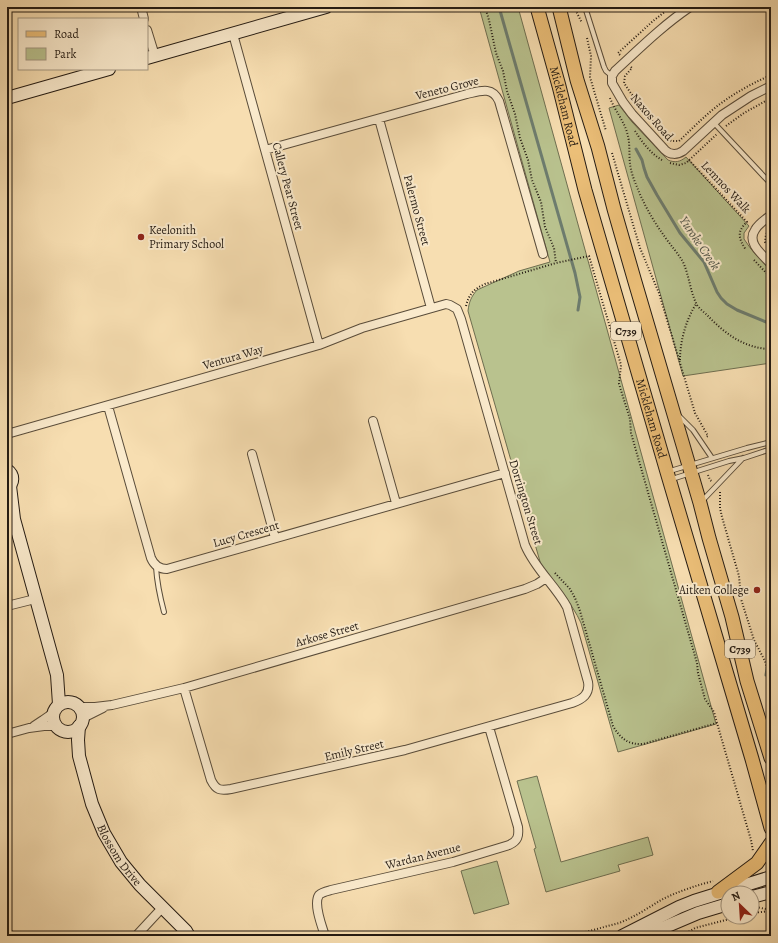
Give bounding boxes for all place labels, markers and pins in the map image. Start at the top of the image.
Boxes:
place label: Keelonith Primary School [149,222,224,252]
marker: Keelonith Primary School [136,232,146,242]
place label: Aitken College [678,582,749,598]
marker: Aitken College [752,585,762,595]

